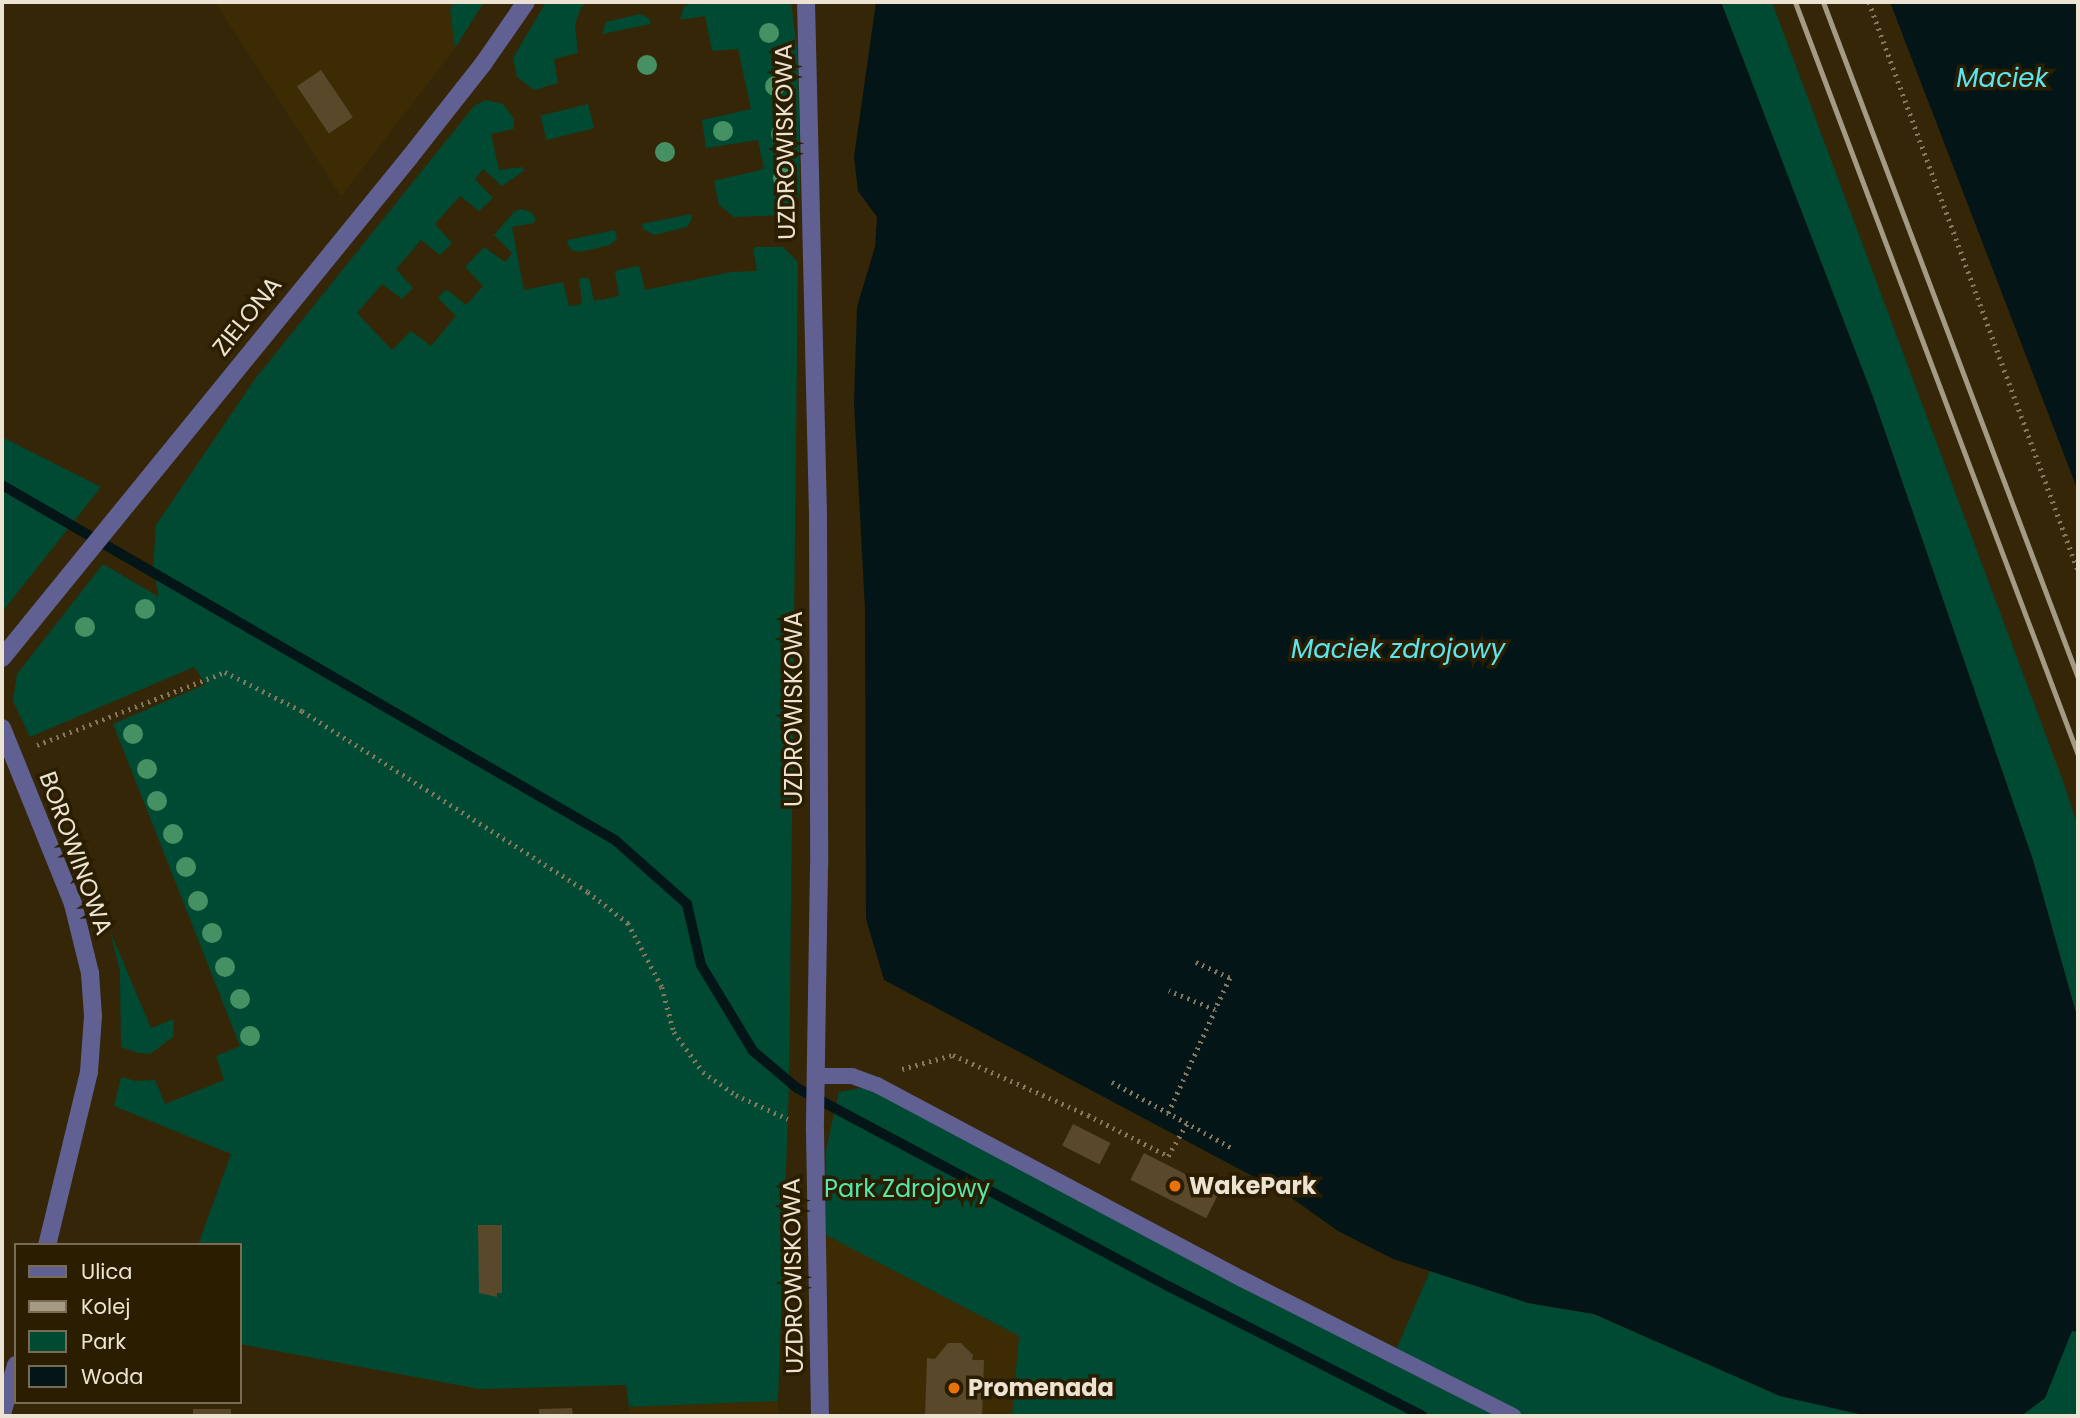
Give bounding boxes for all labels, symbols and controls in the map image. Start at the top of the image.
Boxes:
street label: UZDROWISKOWA [769,44,801,240]
water label: Maciek [1956,63,2048,95]
street label: ZIELONA [206,271,288,361]
street label: UZDROWISKOWA [780,611,808,807]
water label: Maciek zdrojowy [1291,634,1505,666]
street label: BOROWINOWA [33,767,119,939]
place label: WakePark [1189,1172,1317,1200]
park label: Park Zdrojowy [824,1175,990,1203]
street label: UZDROWISKOWA [777,1178,809,1374]
marker: WakePark [1167,1178,1183,1194]
legend [14,1243,242,1404]
text: Ulica [81,1257,132,1286]
text: Kolej [81,1292,130,1321]
text: Park [81,1327,126,1356]
text: Woda [81,1362,143,1391]
place label: Promenada [968,1374,1114,1402]
marker: Promenada [946,1380,962,1396]

